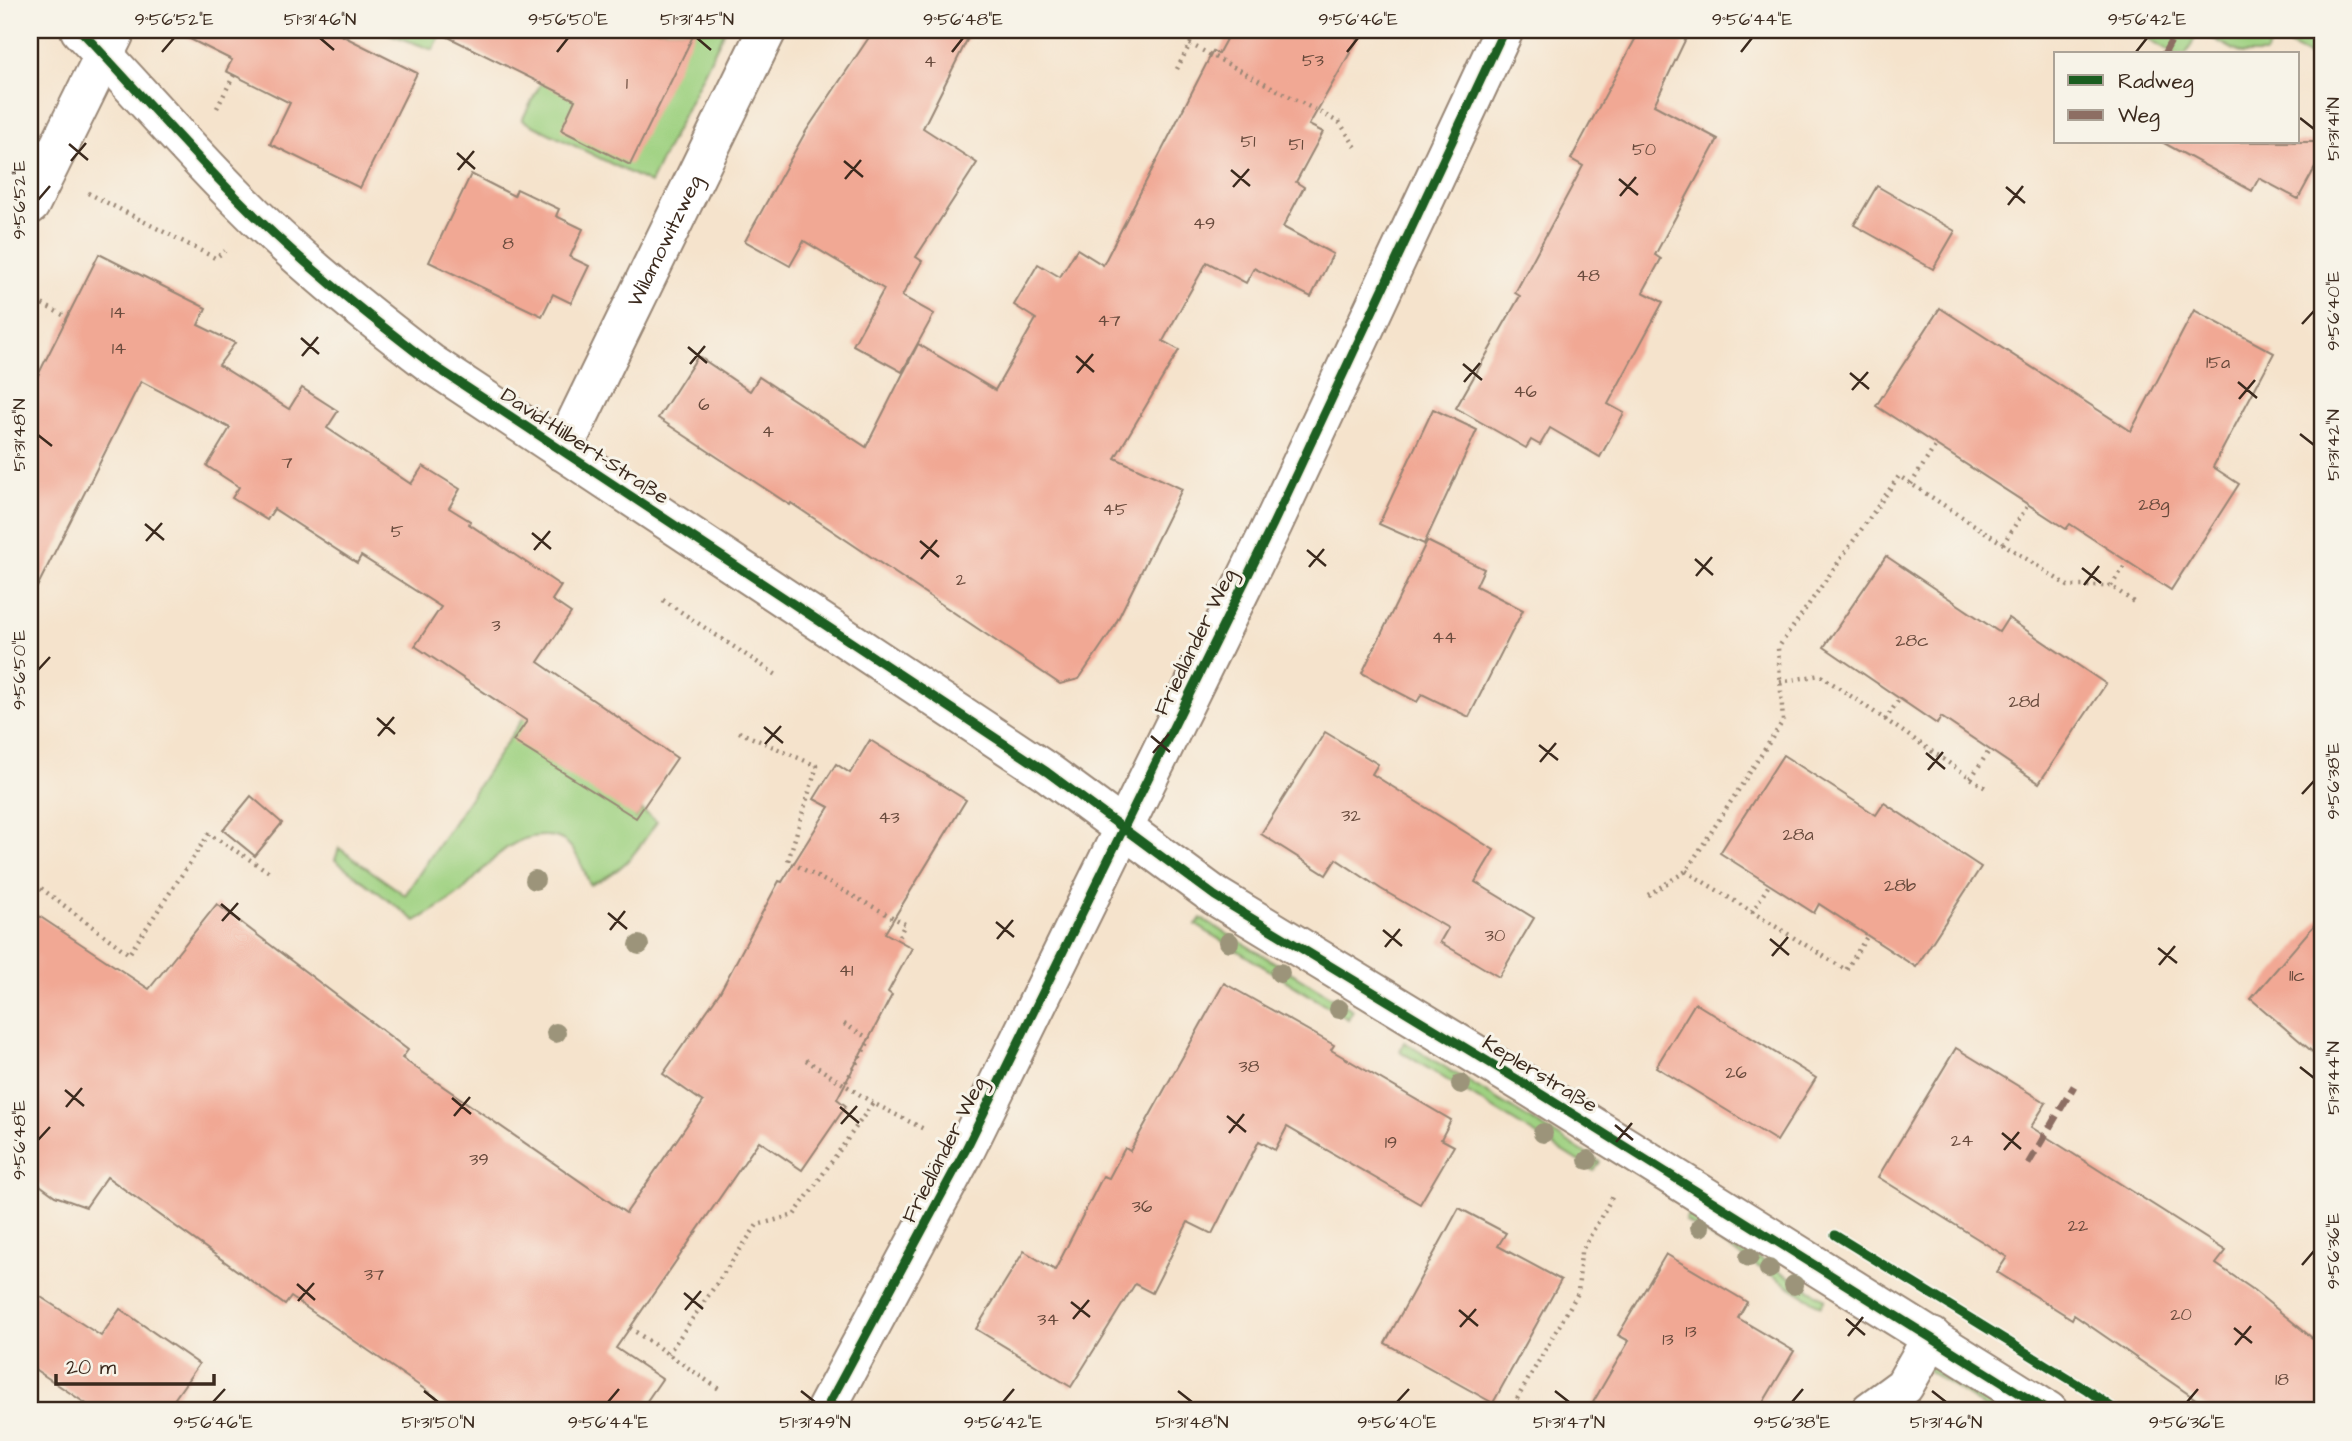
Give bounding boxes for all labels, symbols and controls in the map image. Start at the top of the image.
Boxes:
text: 9°56'52"E [134,7,214,32]
text: 51°31'46"N [284,7,356,32]
text: 9°56'50"E [528,7,608,32]
text: 51°31'45"N [660,7,734,32]
text: 9°56'48"E [923,7,1003,32]
text: 9°56'46"E [1318,7,1398,32]
text: 9°56'44"E [1712,7,1793,32]
text: 9°56'42"E [2108,7,2187,32]
house number: 53 [1302,48,1324,73]
house number: 4 [924,49,936,74]
legend [2054,52,2300,144]
text: Radweg [2118,67,2194,98]
house number: 1 [626,71,628,96]
text: 51°31'41"N [2321,97,2346,161]
text: Weg [2118,101,2160,132]
house number: 51 [1240,129,1256,154]
house number: 51 [1288,132,1304,157]
house number: 50 [1632,137,1656,162]
text: 9°56'52"E [7,160,32,240]
street label: Wilamowitzweg [620,170,711,311]
house number: 49 [1193,211,1215,236]
house number: 8 [502,231,514,256]
house number: 48 [1576,263,1600,288]
text: 9°56'40"E [2321,271,2346,351]
house number: 14 [111,300,125,325]
house number: 47 [1097,308,1121,333]
house number: 14 [112,336,126,361]
house number: 15a [2206,350,2230,375]
house number: 46 [1513,379,1537,404]
street label: David-Hilbert-Straße [495,381,675,511]
house number: 6 [698,392,710,417]
text: 51°31'48"N [7,399,32,471]
text: 51°31'42"N [2321,409,2346,481]
house number: 4 [762,419,774,444]
house number: 7 [281,450,293,475]
house number: 28g [2138,492,2170,518]
house number: 45 [1103,497,1128,522]
house number: 5 [391,519,404,544]
street label: Friedländer Weg [1147,564,1245,721]
house number: 2 [956,567,967,592]
house number: 3 [491,613,501,638]
house number: 44 [1432,625,1456,650]
house number: 28c [1895,628,1929,653]
text: 9°56'50"E [7,630,32,710]
house number: 28d [2008,689,2040,714]
text: 9°56'38"E [2321,742,2346,819]
house number: 32 [1341,803,1361,828]
house number: 43 [878,805,900,830]
house number: 28a [1782,822,1814,847]
house number: 28b [1884,873,1916,898]
house number: 30 [1485,923,1505,948]
house number: 41 [839,958,853,983]
house number: 11c [2289,963,2305,988]
street label: Keplerstraße [1476,1028,1603,1121]
text: 51°31'44"N [2321,1041,2346,1115]
house number: 38 [1239,1054,1260,1079]
house number: 26 [1725,1060,1747,1085]
street label: Friedländer Weg [895,1072,995,1229]
text: 9°56'48"E [7,1100,32,1180]
house number: 24 [1951,1128,1973,1153]
house number: 19 [1385,1130,1397,1155]
house number: 39 [469,1147,489,1172]
house number: 36 [1132,1194,1152,1219]
text: 9°56'36"E [2321,1212,2346,1289]
house number: 22 [2068,1213,2089,1238]
house number: 37 [364,1262,384,1287]
house number: 20 [2170,1302,2192,1327]
house number: 34 [1037,1307,1059,1332]
house number: 13 [1685,1319,1697,1344]
house number: 13 [1662,1327,1674,1352]
scale bar [56,1343,214,1387]
text: 20 m [66,1353,117,1382]
house number: 18 [2275,1367,2289,1392]
text: 9°56'46"E [173,1410,253,1435]
text: 51°31'50"N [401,1410,475,1435]
text: 9°56'44"E [568,1410,649,1435]
text: 51°31'49"N [779,1410,851,1435]
text: 9°56'42"E [964,1410,1043,1435]
text: 51°31'48"N [1156,1410,1228,1435]
text: 9°56'40"E [1357,1410,1437,1435]
text: 51°31'47"N [1533,1410,1605,1435]
text: 9°56'38"E [1754,1410,1831,1435]
text: 51°31'46"N [1910,1410,1982,1435]
text: 9°56'36"E [2149,1410,2226,1435]

